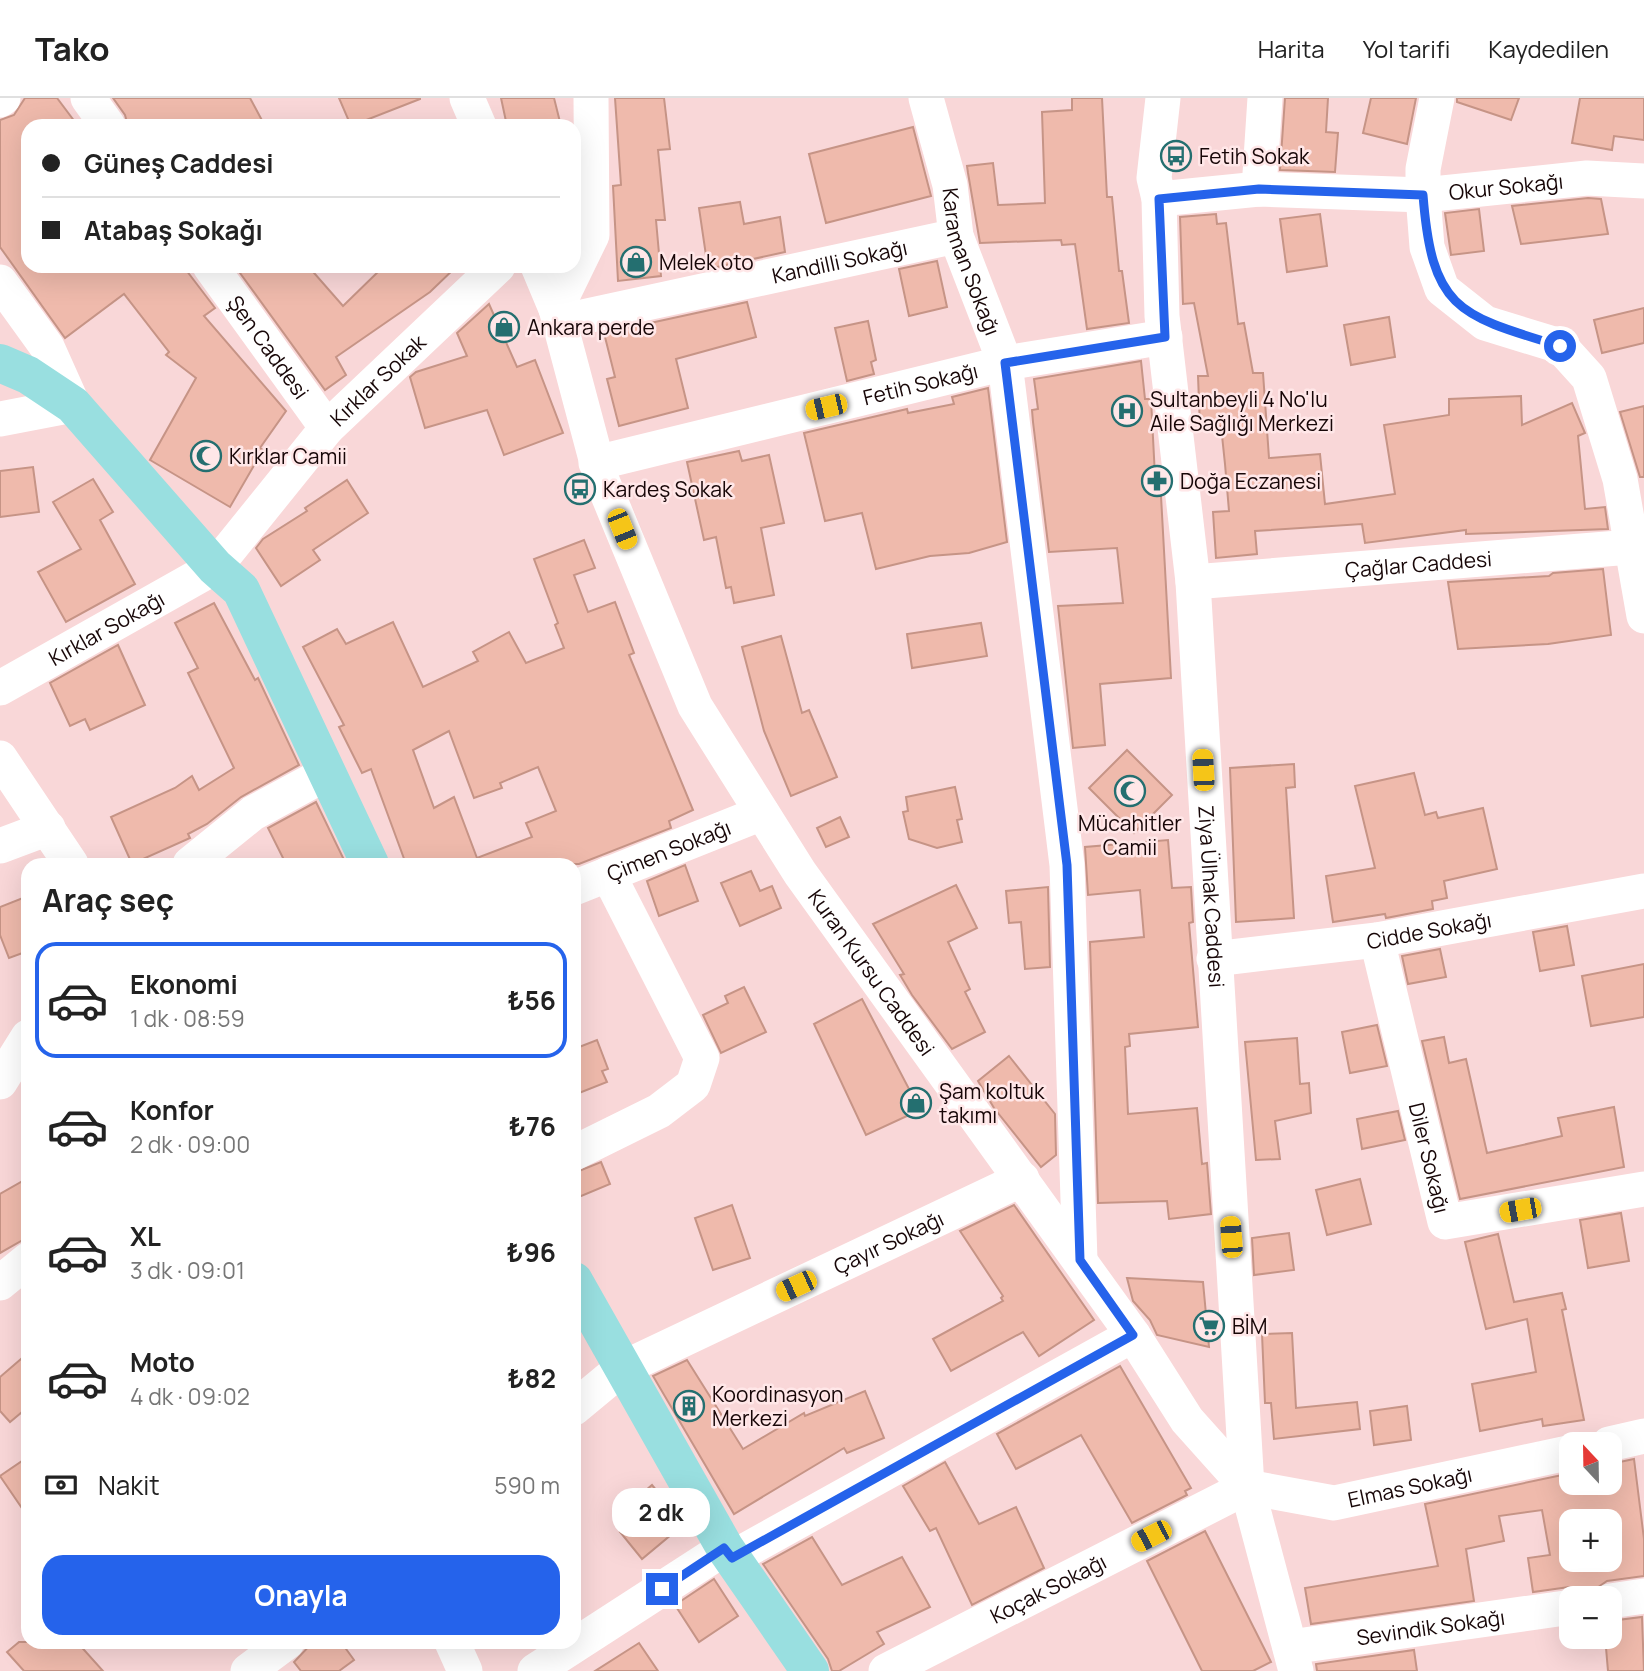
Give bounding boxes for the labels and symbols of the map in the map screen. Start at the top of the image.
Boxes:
bus stop icon: Fetih Sokak [1159,139,1193,173]
place label: Fetih Sokak [1199,142,1310,170]
street label: Okur Sokağı [1447,167,1564,206]
street label: Karaman Sokağı [936,186,1007,339]
street label: Kandilli Sokağı [769,233,910,289]
shop icon: Melek oto [619,245,653,279]
place label: Melek oto [659,248,754,276]
street label: Şen Caddesi [222,290,315,404]
shop icon: Ankara perde [487,310,521,344]
place label: Ankara perde [527,313,655,341]
street label: Kırklar Sokak [324,328,432,432]
route start [1544,330,1576,362]
street label: Fetih Sokağı [860,356,981,411]
place label: Sultanbeyli 4 No'lu Aile Sağlığı Merkezi [1150,385,1334,437]
car [804,392,849,422]
hospital icon: Sultanbeyli 4 No'lu Aile Sağlığı Merkezi [1110,394,1144,428]
mosque icon: Kırklar Camii [189,439,223,473]
place label: Kırklar Camii [229,442,347,470]
pharmacy icon: Doğa Eczanesi [1140,464,1174,498]
place label: Doğa Eczanesi [1180,467,1321,495]
bus stop icon: Kardeş Sokak [563,472,597,506]
place label: Kardeş Sokak [603,475,733,503]
car [605,506,640,552]
street label: Çağlar Caddesi [1344,544,1493,584]
street label: Kırklar Sokağı [43,584,169,672]
car [1192,748,1215,792]
mosque icon: Mücahitler Camii [1113,774,1147,808]
street label: Ziya Ülhak Caddesi [1192,805,1231,988]
place label: Mücahitler Camii [1078,809,1182,861]
street label: Çimen Sokağı [603,813,735,888]
street label: Kuran Kursu Caddesi [802,884,941,1061]
street label: Cidde Sokağı [1365,905,1494,955]
place label: Şam koltuk takımı [939,1077,1045,1129]
shop icon: Şam koltuk takımı [899,1086,933,1120]
street label: Diler Sokağı [1403,1100,1456,1216]
car [1498,1196,1543,1224]
street label: Çayır Sokağı [829,1204,948,1280]
car [1220,1215,1243,1259]
car [773,1268,820,1304]
supermarket icon: BİM [1192,1309,1226,1343]
place label: BİM [1232,1312,1267,1340]
place label: Koordinasyon Merkezi [712,1380,843,1432]
building icon: Koordinasyon Merkezi [672,1389,706,1423]
north arrow [1559,1432,1622,1494]
street label: Elmas Sokağı [1345,1460,1475,1514]
callout: 2 dk [613,1488,711,1536]
car [1128,1517,1175,1555]
street label: Koçak Sokağı [985,1547,1111,1630]
route end [646,1573,678,1605]
street label: Sevindik Sokağı [1355,1603,1507,1651]

